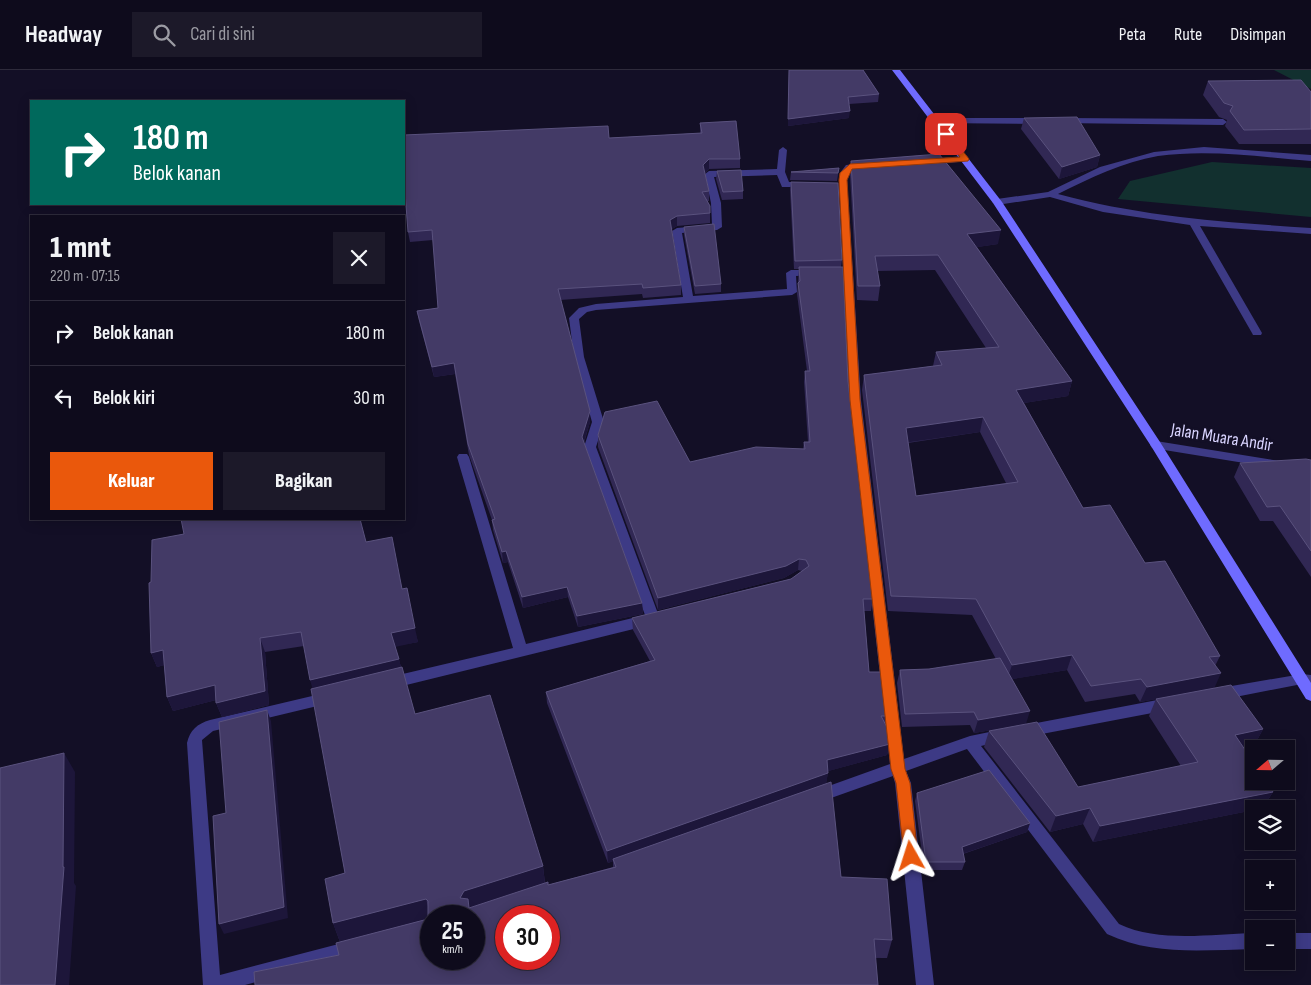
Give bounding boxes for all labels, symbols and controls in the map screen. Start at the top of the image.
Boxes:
search box [132,12,482,57]
text: Headway [25,20,102,49]
icon: search [150,21,178,49]
text: Cari di sini [190,23,255,46]
text: Peta [1119,24,1146,45]
text: Rute [1174,24,1202,45]
text: Disimpan [1230,24,1286,45]
pin [925,113,967,155]
text: 180 m [133,117,209,160]
icon: right [50,120,115,185]
icon: arrive [932,120,960,148]
text: Belok kanan [133,160,221,187]
text: 1 mnt [50,230,111,266]
button: close [333,232,385,284]
text: 220 m · 07:15 [50,267,120,286]
icon: right [50,319,78,347]
text: Belok kanan [93,322,174,345]
text: 180 m [346,322,385,345]
icon: left [50,384,78,412]
text: Belok kiri [93,387,155,410]
text: 30 m [353,387,385,410]
street label: Jalan Muara Andir [1168,419,1274,456]
button: Keluar [50,452,213,510]
button: Bagikan [223,452,385,510]
north arrow [1245,740,1295,790]
map controls [1245,740,1295,970]
button: layers [1245,800,1295,850]
position arrow [884,829,936,881]
button: + [1245,860,1295,910]
speed limit sign: 30 [495,905,560,970]
text: 25 [442,916,463,947]
button: − [1245,920,1295,970]
text: km/h [442,942,463,957]

